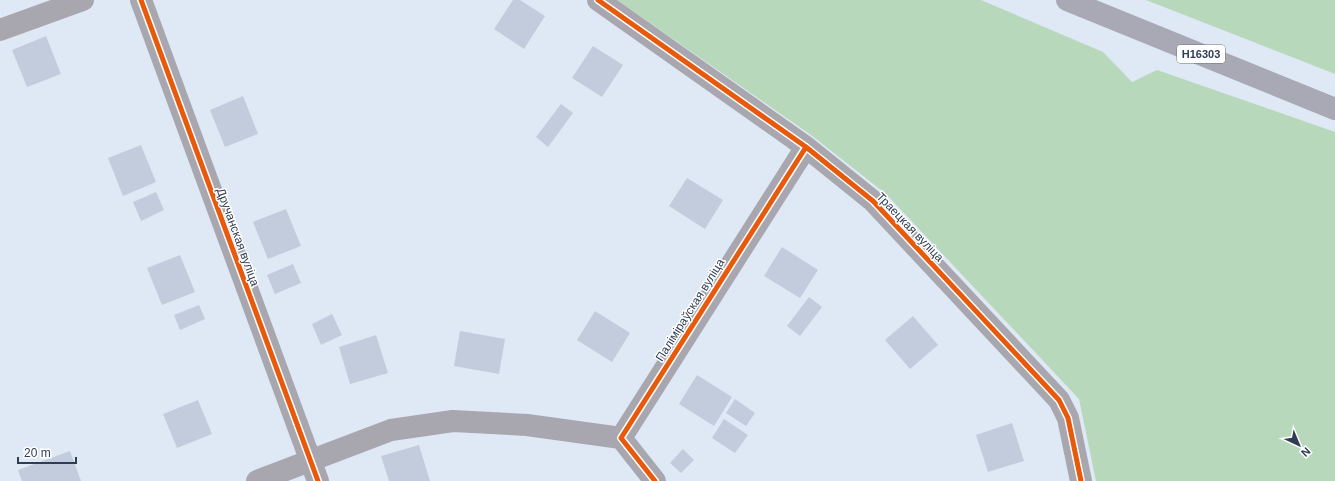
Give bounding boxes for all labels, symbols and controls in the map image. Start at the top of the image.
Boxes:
road number: Н16303 [1177,45,1225,63]
street label: Дручанская вуліца [214,186,262,288]
street label: Траецкая вуліца [873,190,947,265]
street label: Паліміраўская вуліца [653,256,727,364]
north arrow [1279,425,1319,465]
scale bar [18,439,76,465]
text: N [1299,445,1313,459]
text: 20 m [24,446,51,460]

